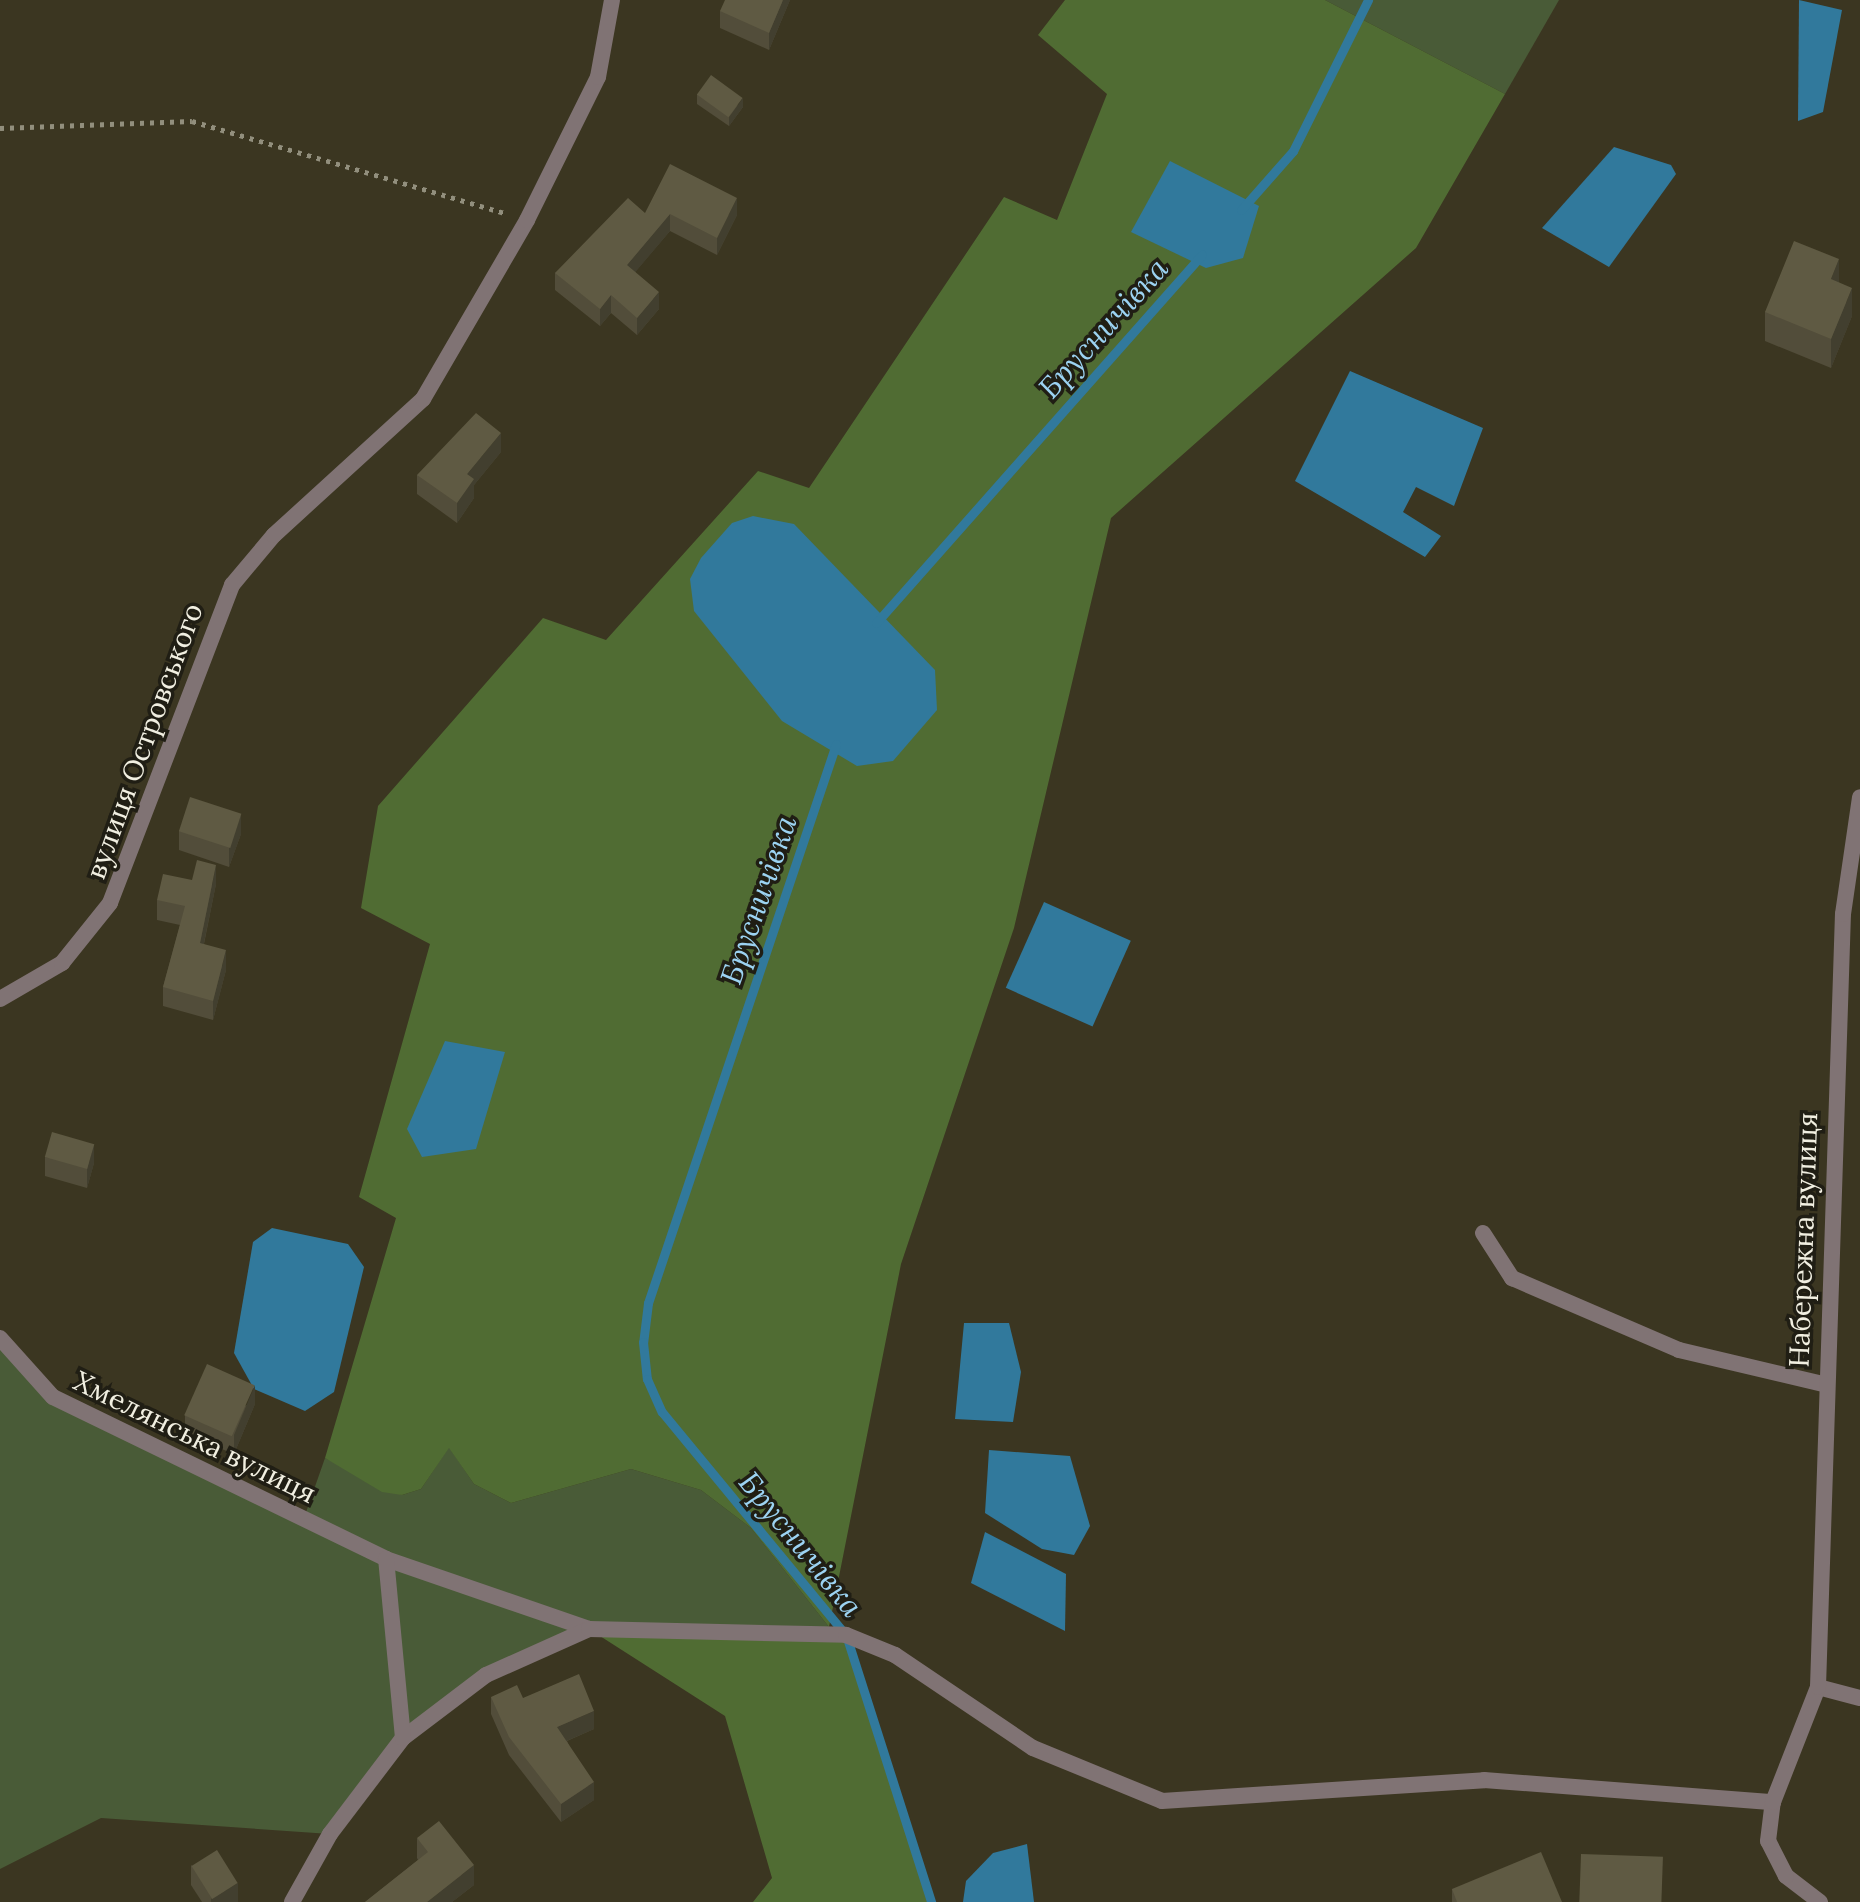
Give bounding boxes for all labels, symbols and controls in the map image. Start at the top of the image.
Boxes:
water label: Брусничівка [1031,251,1175,405]
street label: вулиця Островського [78,599,210,883]
water label: Брусничівка [712,811,804,989]
street label: Набережна вулиця [1782,1112,1824,1368]
street label: Хмелянська вулиця [69,1364,321,1510]
water label: Брусничівка [732,1464,870,1624]

